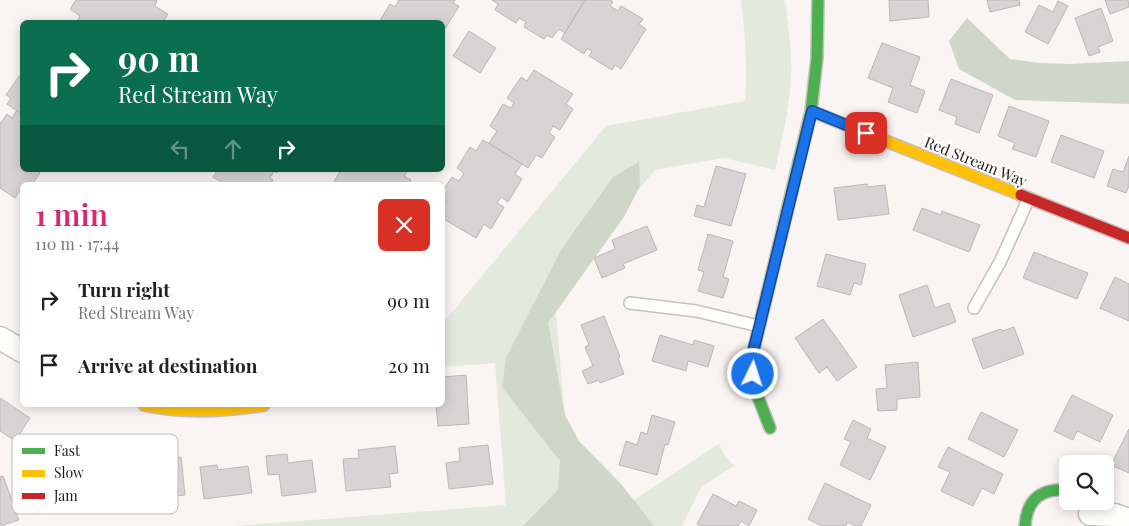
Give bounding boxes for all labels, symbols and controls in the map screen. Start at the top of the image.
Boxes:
text: 90 m [118,34,200,81]
icon: right [35,40,100,105]
text: Red Stream Way [118,79,278,109]
pin [845,112,887,154]
icon: arrive [852,119,880,147]
street label: Red Stream Way [922,131,1031,191]
icon: left [166,135,194,163]
icon: ahead [219,135,247,163]
icon: right [272,135,300,163]
text: 1 min [35,194,108,234]
button: close [378,199,430,251]
text: 110 m · 17:44 [35,233,119,254]
text: Turn right [78,276,170,302]
icon: right [35,286,63,314]
text: 90 m [387,287,430,313]
text: Red Stream Way [78,302,194,323]
position arrow [726,347,778,399]
icon: arrive [35,351,63,379]
text: Arrive at destination [78,352,258,378]
text: 20 m [388,352,430,378]
legend [12,434,178,514]
text: Fast [54,441,81,460]
map controls [1059,455,1114,510]
button: search [1059,455,1114,510]
text: Slow [54,463,84,482]
text: Jam [53,486,78,505]

